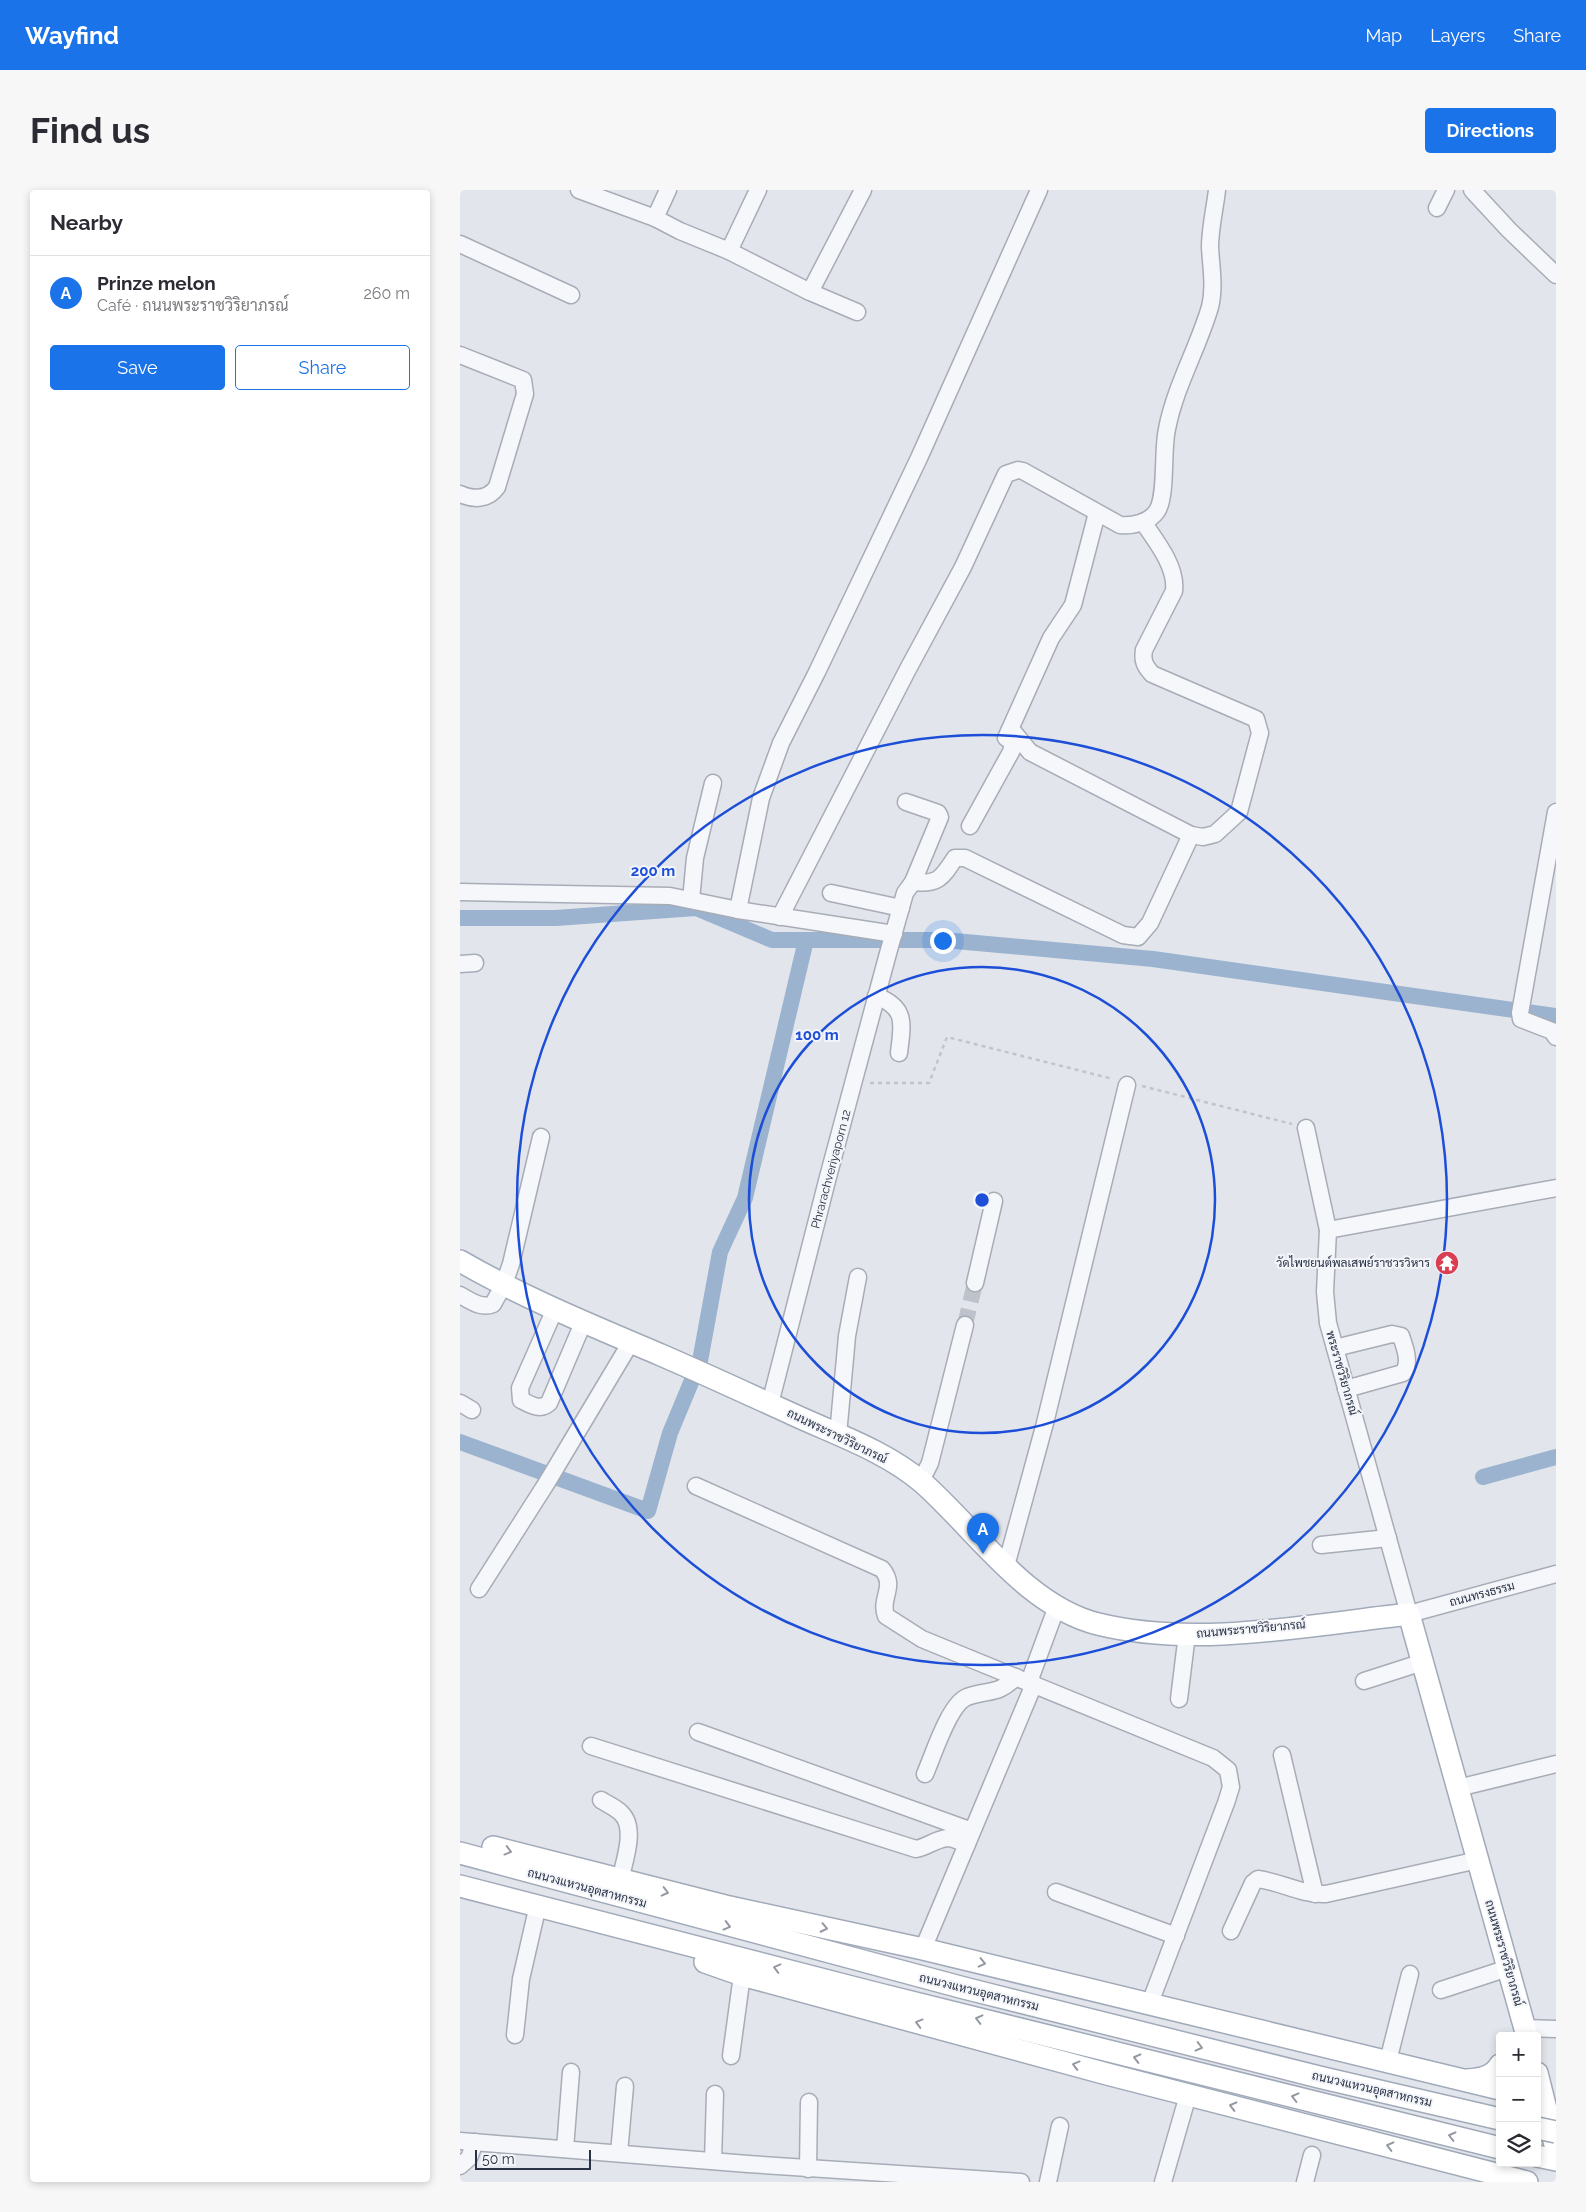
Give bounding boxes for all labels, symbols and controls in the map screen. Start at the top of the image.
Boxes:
text: Wayfind [25,21,119,50]
text: Map [1366,25,1402,46]
text: Layers [1430,25,1485,46]
text: Share [1513,25,1561,46]
button: Directions [1425,108,1556,153]
text: Find us [30,110,150,151]
text: Nearby [50,210,123,235]
text: Prinze melon [97,272,216,294]
text: A [61,284,71,303]
text: 260 m [363,284,410,303]
text: Café · ถนนพระราชวิริยาภรณ์ [97,296,289,315]
button: Save [50,345,225,390]
button: Share [235,345,410,390]
text: 200 m [631,862,675,880]
your location [930,928,956,954]
text: 100 m [795,1026,839,1044]
street label: Phrarachveriyaporn 12 [808,1108,854,1230]
centre of rings [973,1191,991,1209]
temple icon: วัดไพชยนต์พลเสพย์ราชวรวิหาร [1434,1250,1460,1276]
place label: วัดไพชยนต์พลเสพย์ราชวรวิหาร [1276,1255,1430,1270]
street label: พระราชวิริยาภรณ์ [1323,1329,1362,1417]
street label: ถนนพระราชวิริยาภรณ์ [785,1405,890,1466]
pin: A [967,1513,999,1554]
street label: ถนนทรงธรรม [1448,1579,1516,1609]
street label: ถนนพระราชวิริยาภรณ์ [1196,1616,1306,1641]
one-way arrow [504,1845,512,1856]
street label: ถนนวงแหวนอุตสาหกรรม [525,1865,648,1913]
one-way arrow [661,1886,670,1897]
street label: ถนนพระราชวิริยาภรณ์ [1482,1898,1527,2008]
one-way arrow [722,1920,730,1930]
one-way arrow [819,1922,828,1933]
one-way arrow [978,1957,987,1968]
one-way arrow [772,1963,781,1974]
street label: ถนนวงแหวนอุตสาหกรรม [917,1970,1040,2016]
one-way arrow [975,2014,984,2025]
one-way arrow [914,2018,923,2029]
map controls [1496,2032,1541,2167]
button: + [1496,2032,1541,2077]
one-way arrow [1194,2041,1203,2052]
one-way arrow [1132,2053,1141,2064]
one-way arrow [1072,2061,1080,2071]
street label: ถนนวงแหวนอุตสาหกรรม [1310,2068,1433,2112]
button: − [1496,2077,1541,2122]
one-way arrow [1291,2093,1299,2103]
one-way arrow [1228,2101,1237,2112]
button: layers [1496,2122,1541,2167]
one-way arrow [1449,2132,1457,2142]
one-way arrow [1386,2141,1395,2152]
scale bar [475,2147,591,2170]
text: 50 m [482,2151,515,2167]

